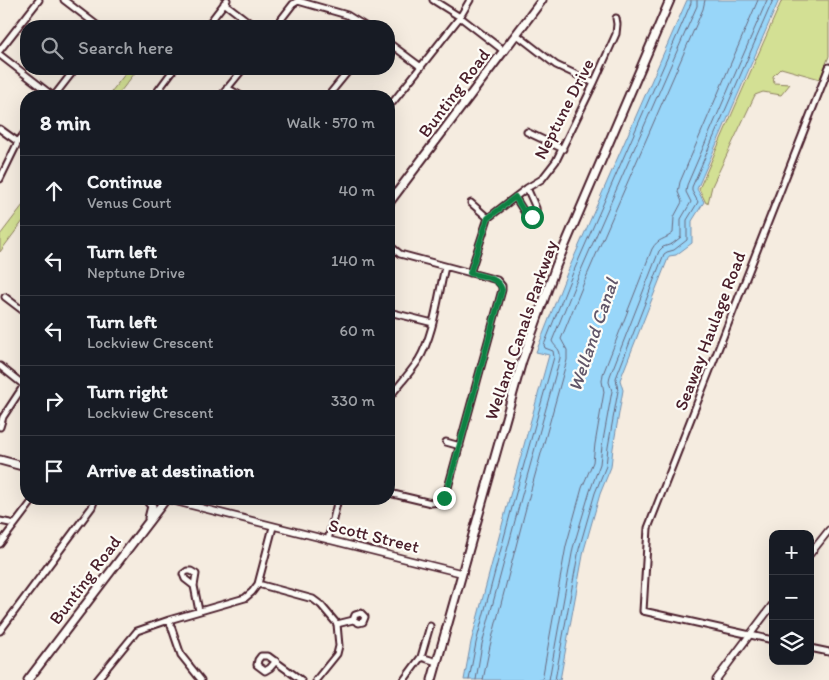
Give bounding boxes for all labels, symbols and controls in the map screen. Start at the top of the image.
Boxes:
search box [20,20,395,75]
icon: search [38,34,66,62]
text: Search here [78,36,173,59]
street label: Bunting Road [413,44,495,142]
street label: Neptune Drive [529,55,599,163]
text: 8 min [40,110,90,135]
text: Walk · 570 m [287,113,375,132]
text: Continue [87,170,162,193]
icon: ahead [40,177,68,205]
text: 40 m [338,181,375,200]
text: Venus Court [87,193,172,212]
route start [521,206,544,229]
street label: Welland Canals Parkway [480,237,562,423]
text: Turn left [87,240,157,263]
icon: left [40,247,68,275]
street label: Seaway Haulage Road [670,248,751,414]
text: 140 m [331,251,375,270]
text: Neptune Drive [87,263,185,282]
water label: Welland Canal [563,274,624,394]
text: Turn left [87,310,157,333]
icon: left [40,317,68,345]
text: 60 m [340,321,375,340]
text: Lockview Crescent [87,333,213,352]
text: Turn right [87,380,168,403]
icon: right [40,387,68,415]
text: 330 m [331,391,375,410]
text: Lockview Crescent [87,403,213,422]
icon: arrive [40,457,68,485]
text: Arrive at destination [87,459,254,482]
route end [433,487,456,510]
street label: Scott Street [326,514,422,558]
map controls [769,530,814,665]
button: + [769,530,814,575]
street label: Bunting Road [44,531,126,629]
button: − [769,575,814,620]
button: layers [769,620,814,665]

